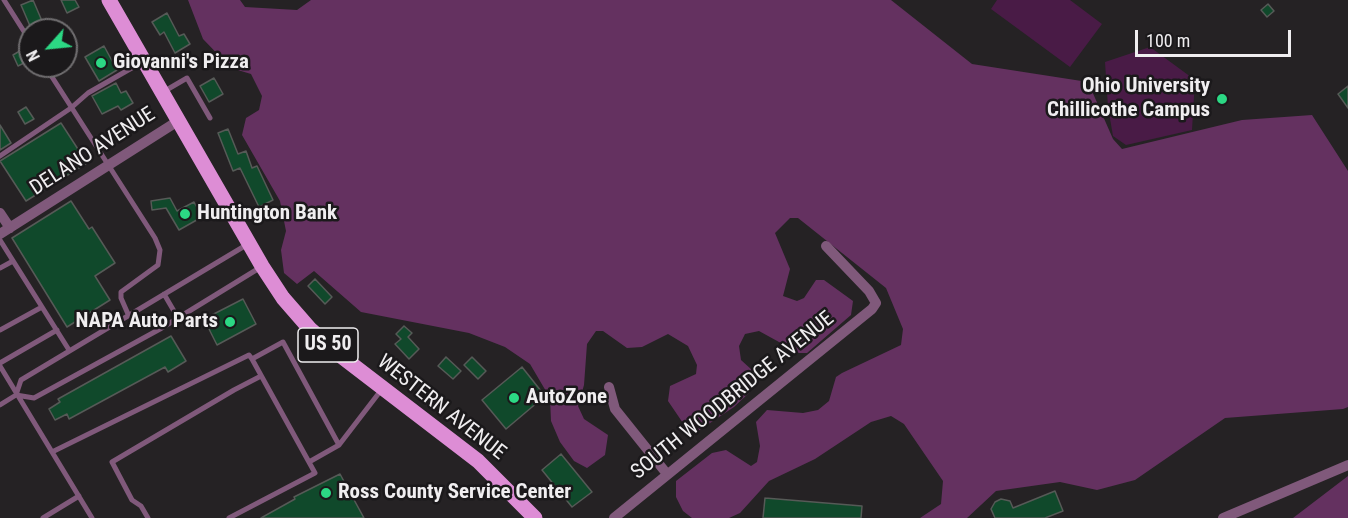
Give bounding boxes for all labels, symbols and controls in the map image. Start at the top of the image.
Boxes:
north arrow [18,18,78,78]
scale bar [1138,18,1294,56]
text: 100 m [1146,30,1190,51]
text: N [23,47,44,64]
place label: Giovanni's Pizza [113,50,249,76]
marker: Giovanni's Pizza [94,56,108,70]
place label: Ohio University Chillicothe Campus [1047,74,1210,124]
marker: Ohio University Chillicothe Campus [1215,92,1229,106]
street label: DELANO AVENUE [26,102,160,202]
place label: Huntington Bank [197,201,337,227]
marker: Huntington Bank [178,207,192,221]
street label: SOUTH WOODBRIDGE AVENUE [627,306,839,486]
place label: NAPA Auto Parts [76,309,218,335]
marker: NAPA Auto Parts [223,315,237,329]
road number: US 50 [298,328,358,362]
street label: WESTERN AVENUE [372,350,510,466]
place label: AutoZone [526,385,607,411]
marker: AutoZone [507,391,521,405]
place label: Ross County Service Center [338,480,571,506]
marker: Ross County Service Center [319,486,333,500]

